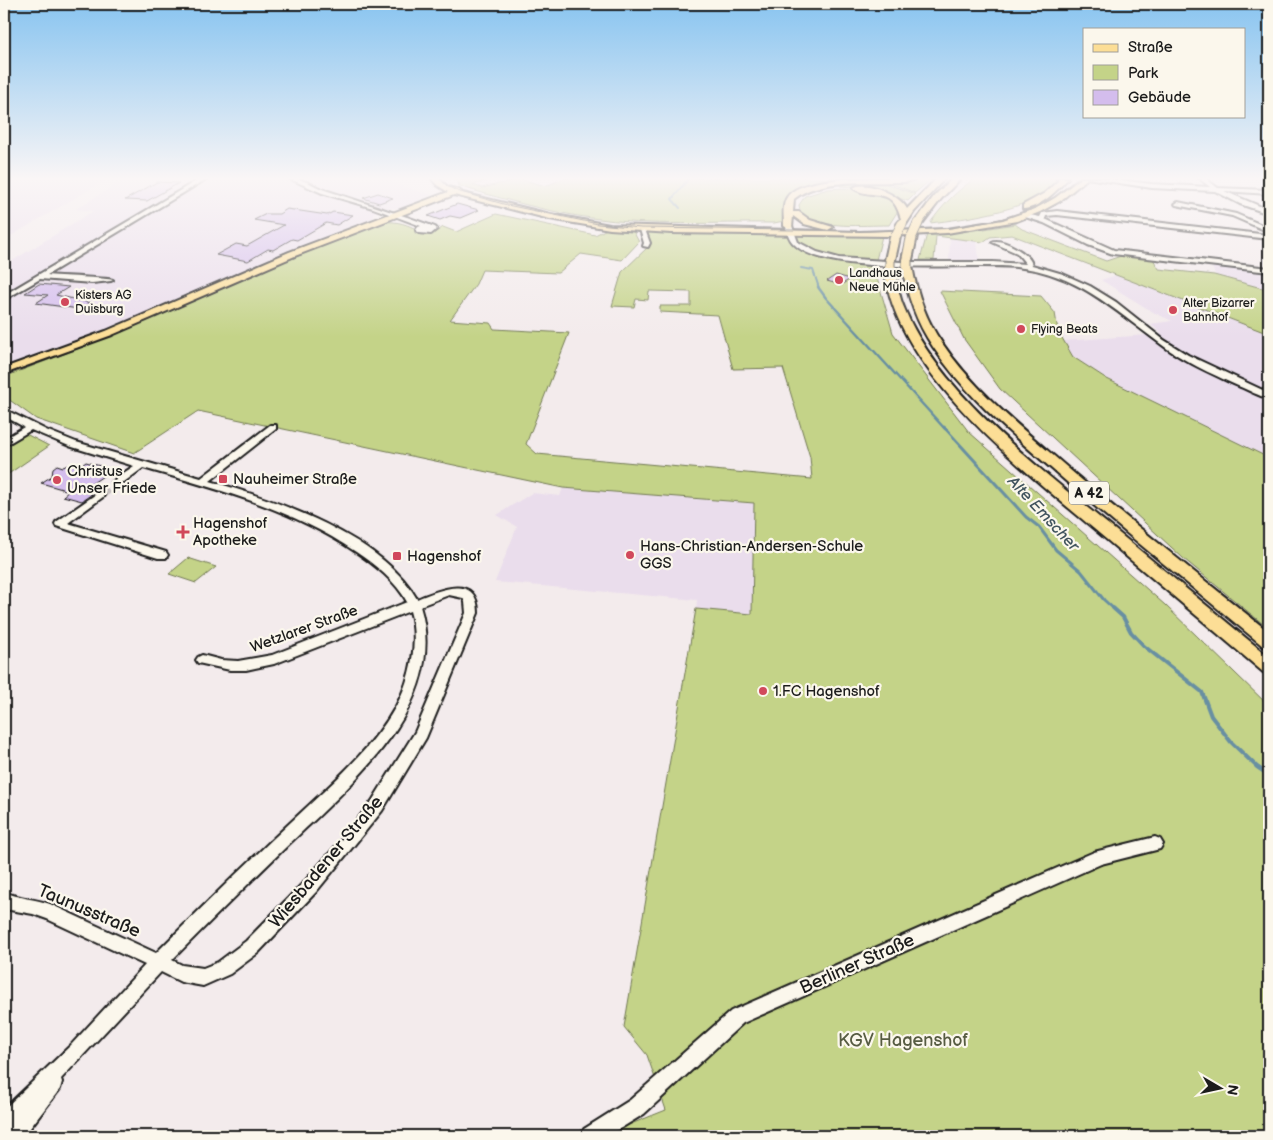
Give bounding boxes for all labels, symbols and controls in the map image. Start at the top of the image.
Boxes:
legend [1083,28,1246,118]
text: Straße [1128,38,1173,57]
text: Park [1128,64,1159,83]
text: Gebäude [1128,88,1191,107]
place label: Landhaus Neue Mühle [849,266,916,295]
marker: Landhaus Neue Mühle [833,274,845,286]
place label: Kisters AG Duisburg [75,288,131,317]
marker: Kisters AG Duisburg [59,296,71,308]
place label: Alter Bizarrer Bahnhof [1183,296,1255,325]
marker: Alter Bizarrer Bahnhof [1167,304,1179,316]
place label: Flying Beats [1031,322,1098,337]
marker: Flying Beats [1015,323,1027,335]
place label: Christus Unser Friede [67,462,157,498]
place label: Nauheimer Straße [233,470,357,489]
water label: Alte Emscher [1003,472,1083,556]
marker: Nauheimer Straße [217,473,229,485]
marker: Christus Unser Friede [51,474,63,486]
road number: A 42 [1069,482,1109,504]
place label: Hagenshof Apotheke [193,514,268,550]
marker: Hagenshof Apotheke [177,526,189,538]
place label: Hans-Christian-Andersen-Schule GGS [640,537,863,573]
place label: Hagenshof [407,547,482,566]
marker: Hans-Christian-Andersen-Schule GGS [624,549,636,561]
marker: Hagenshof [391,550,403,562]
street label: Wetzlarer Straße [248,601,360,657]
place label: 1.FC Hagenshof [773,682,880,701]
marker: 1.FC Hagenshof [757,685,769,697]
street label: Wiesbadener Straße [265,791,388,932]
street label: Taunusstraße [34,880,144,942]
street label: Berliner Straße [797,929,918,999]
park label: KGV Hagenshof [838,1030,968,1051]
north arrow [1196,1062,1246,1112]
text: N [1223,1083,1242,1096]

